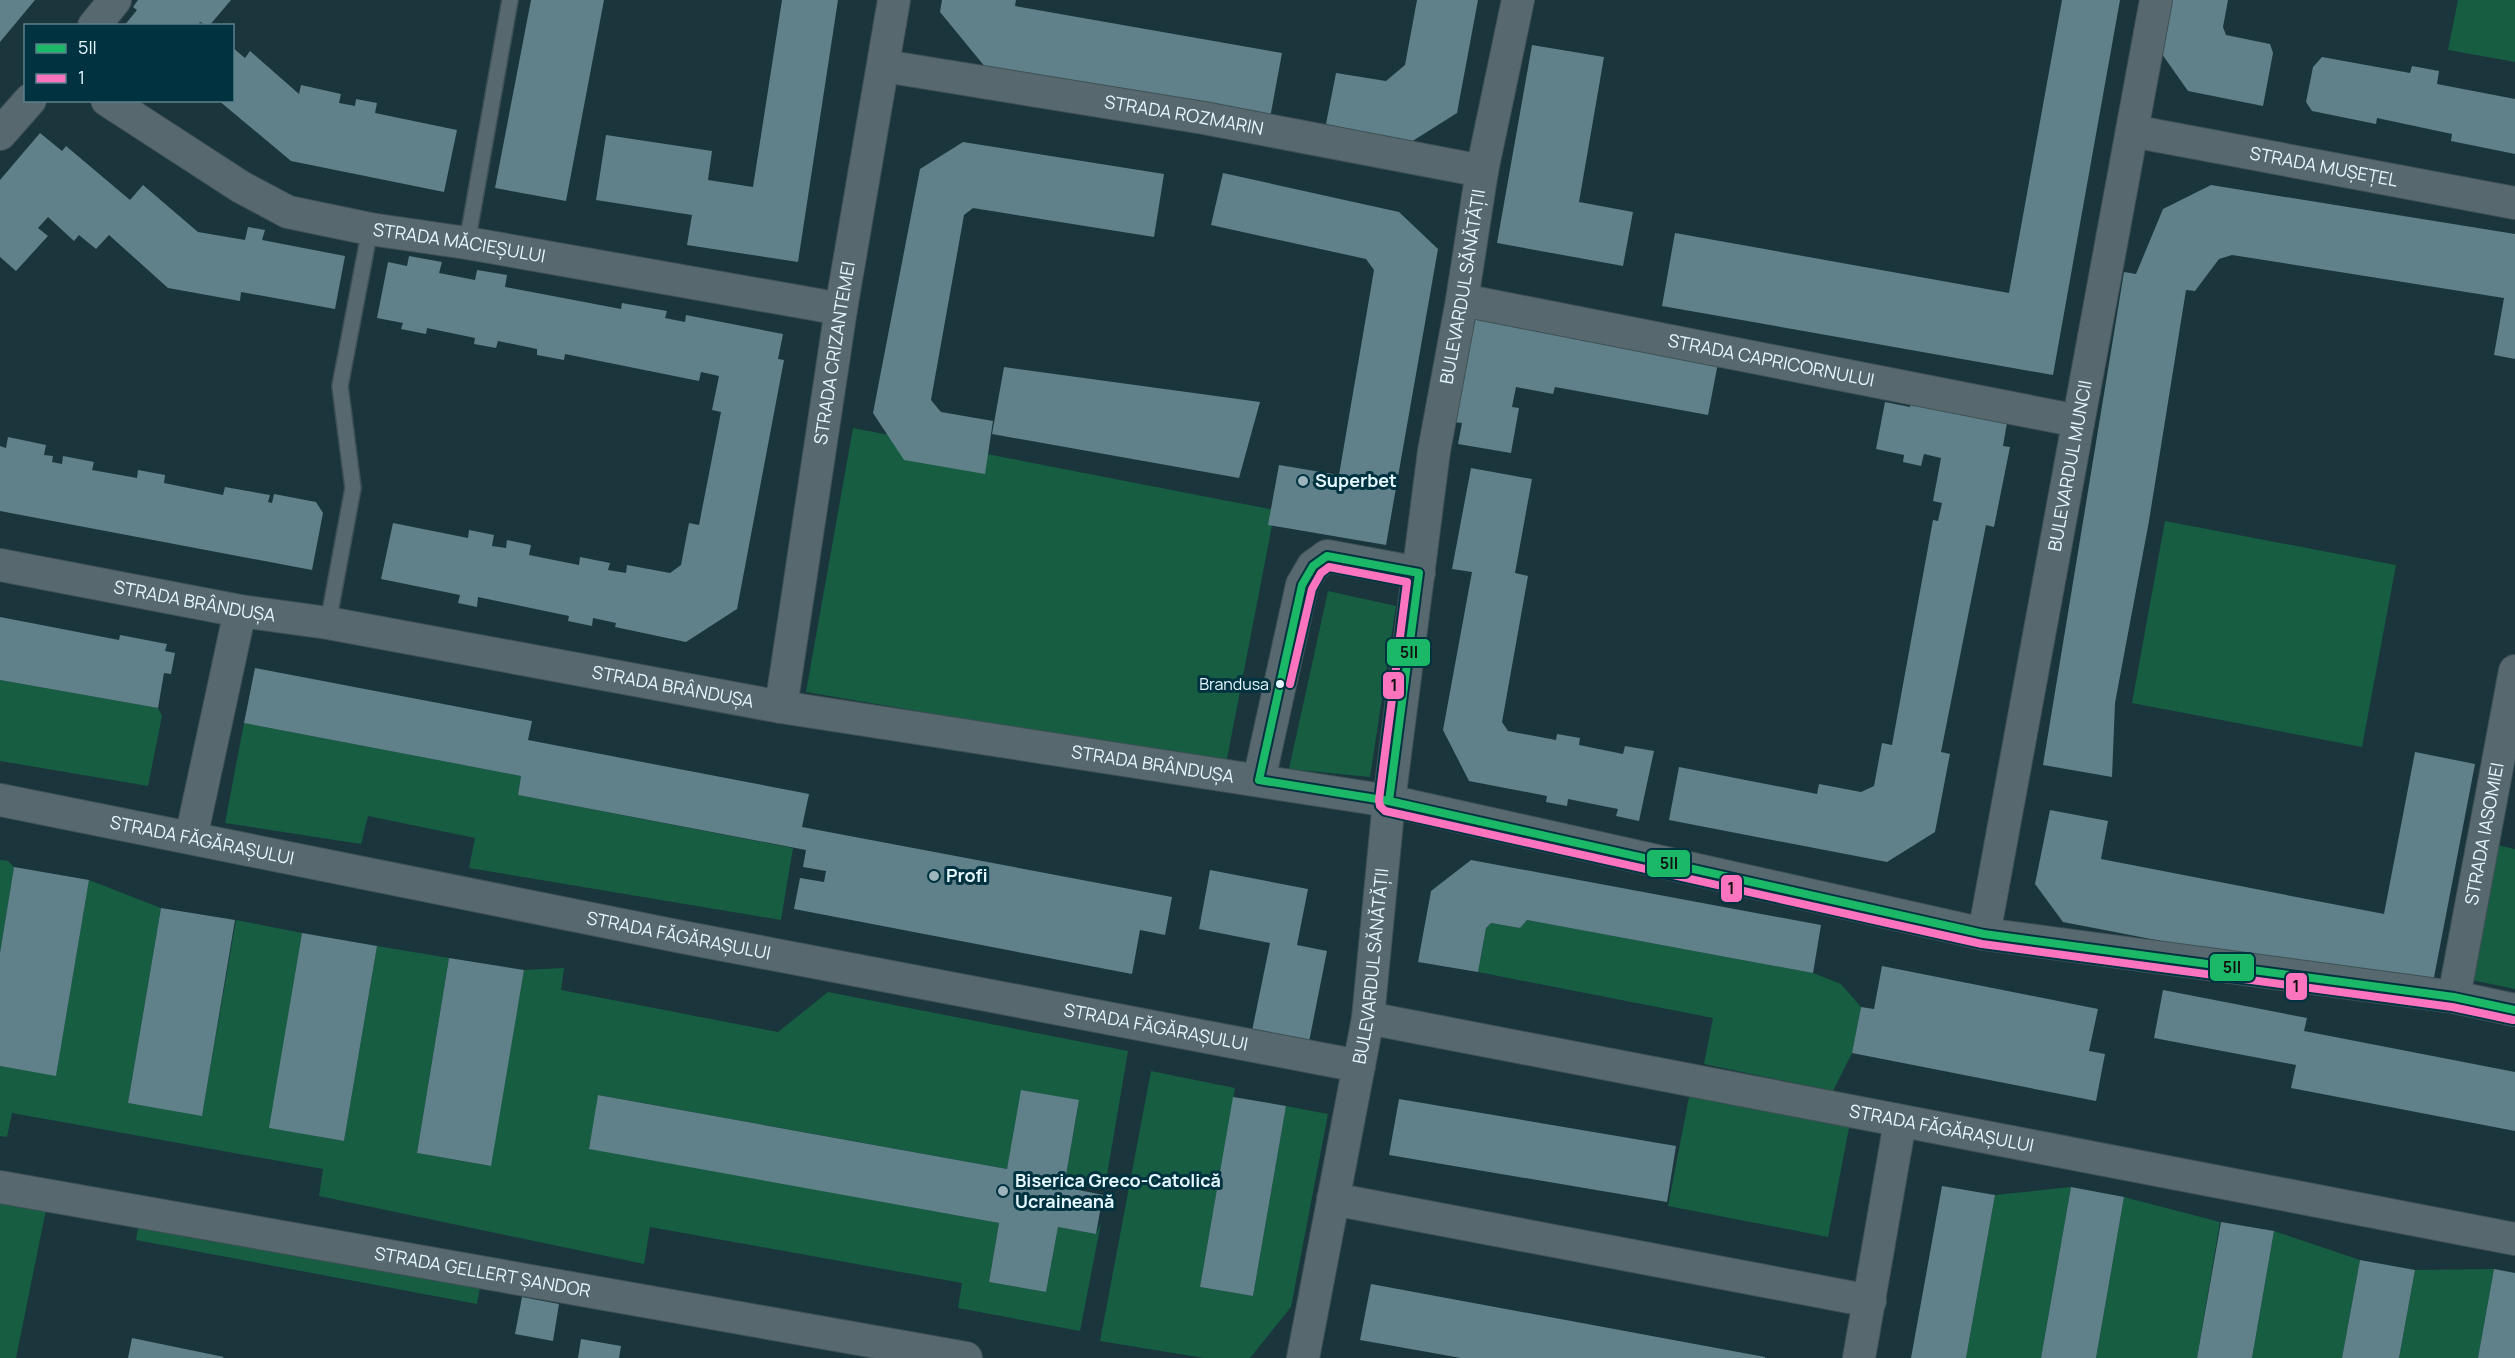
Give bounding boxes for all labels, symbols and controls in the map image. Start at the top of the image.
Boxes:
legend [24,24,234,102]
text: 5II [78,35,97,59]
text: 1 [78,65,85,89]
street label: STRADA ROZMARIN [1103,89,1266,140]
street label: STRADA MUȘEȚEL [2248,140,2400,192]
street label: BULEVARDUL SĂNĂTĂȚII [1434,187,1490,386]
street label: STRADA MĂCIEȘULUI [372,217,547,268]
street label: STRADA CRIZANTEMEI [808,259,860,446]
street label: STRADA CAPRICORNULUI [1666,328,1877,392]
street label: BULEVARDUL MUNCII [2042,378,2097,553]
place label: Superbet [1315,468,1397,492]
marker: Superbet [1296,474,1310,488]
street label: STRADA BRÂNDUȘA [112,574,278,627]
line badge: 5II [1386,638,1431,667]
text: 5II [1400,641,1418,663]
street label: STRADA BRÂNDUȘA [590,659,757,713]
line badge: 1 [1382,671,1405,700]
place label: Brandusa [1199,673,1269,695]
text: 1 [1390,674,1398,696]
marker: Brandusa [1274,678,1286,690]
street label: STRADA BRÂNDUȘA [1070,739,1236,788]
street label: STRADA IASOMIEI [2458,760,2509,907]
street label: STRADA FĂGĂRAȘULUI [108,809,296,870]
line badge: 5II [1646,849,1691,878]
text: 5II [1660,852,1678,874]
place label: Profi [946,863,988,887]
street label: BULEVARDUL SĂNĂTĂȚII [1346,867,1393,1066]
marker: Profi [927,869,941,883]
line badge: 1 [1720,874,1743,903]
text: 1 [1727,877,1735,899]
street label: STRADA FĂGĂRAȘULUI [584,905,773,965]
line badge: 5II [2209,953,2255,982]
text: 5II [2223,956,2241,978]
line badge: 1 [2285,972,2308,1001]
text: 1 [2292,975,2300,997]
street label: STRADA FĂGĂRAȘULUI [1062,997,1250,1056]
street label: STRADA FĂGĂRAȘULUI [1847,1098,2036,1157]
place label: Biserica Greco-Catolică Ucraineană [1015,1168,1221,1213]
marker: Biserica Greco-Catolică Ucraineană [996,1184,1010,1198]
street label: STRADA GELLERT ȘANDOR [373,1240,593,1302]

